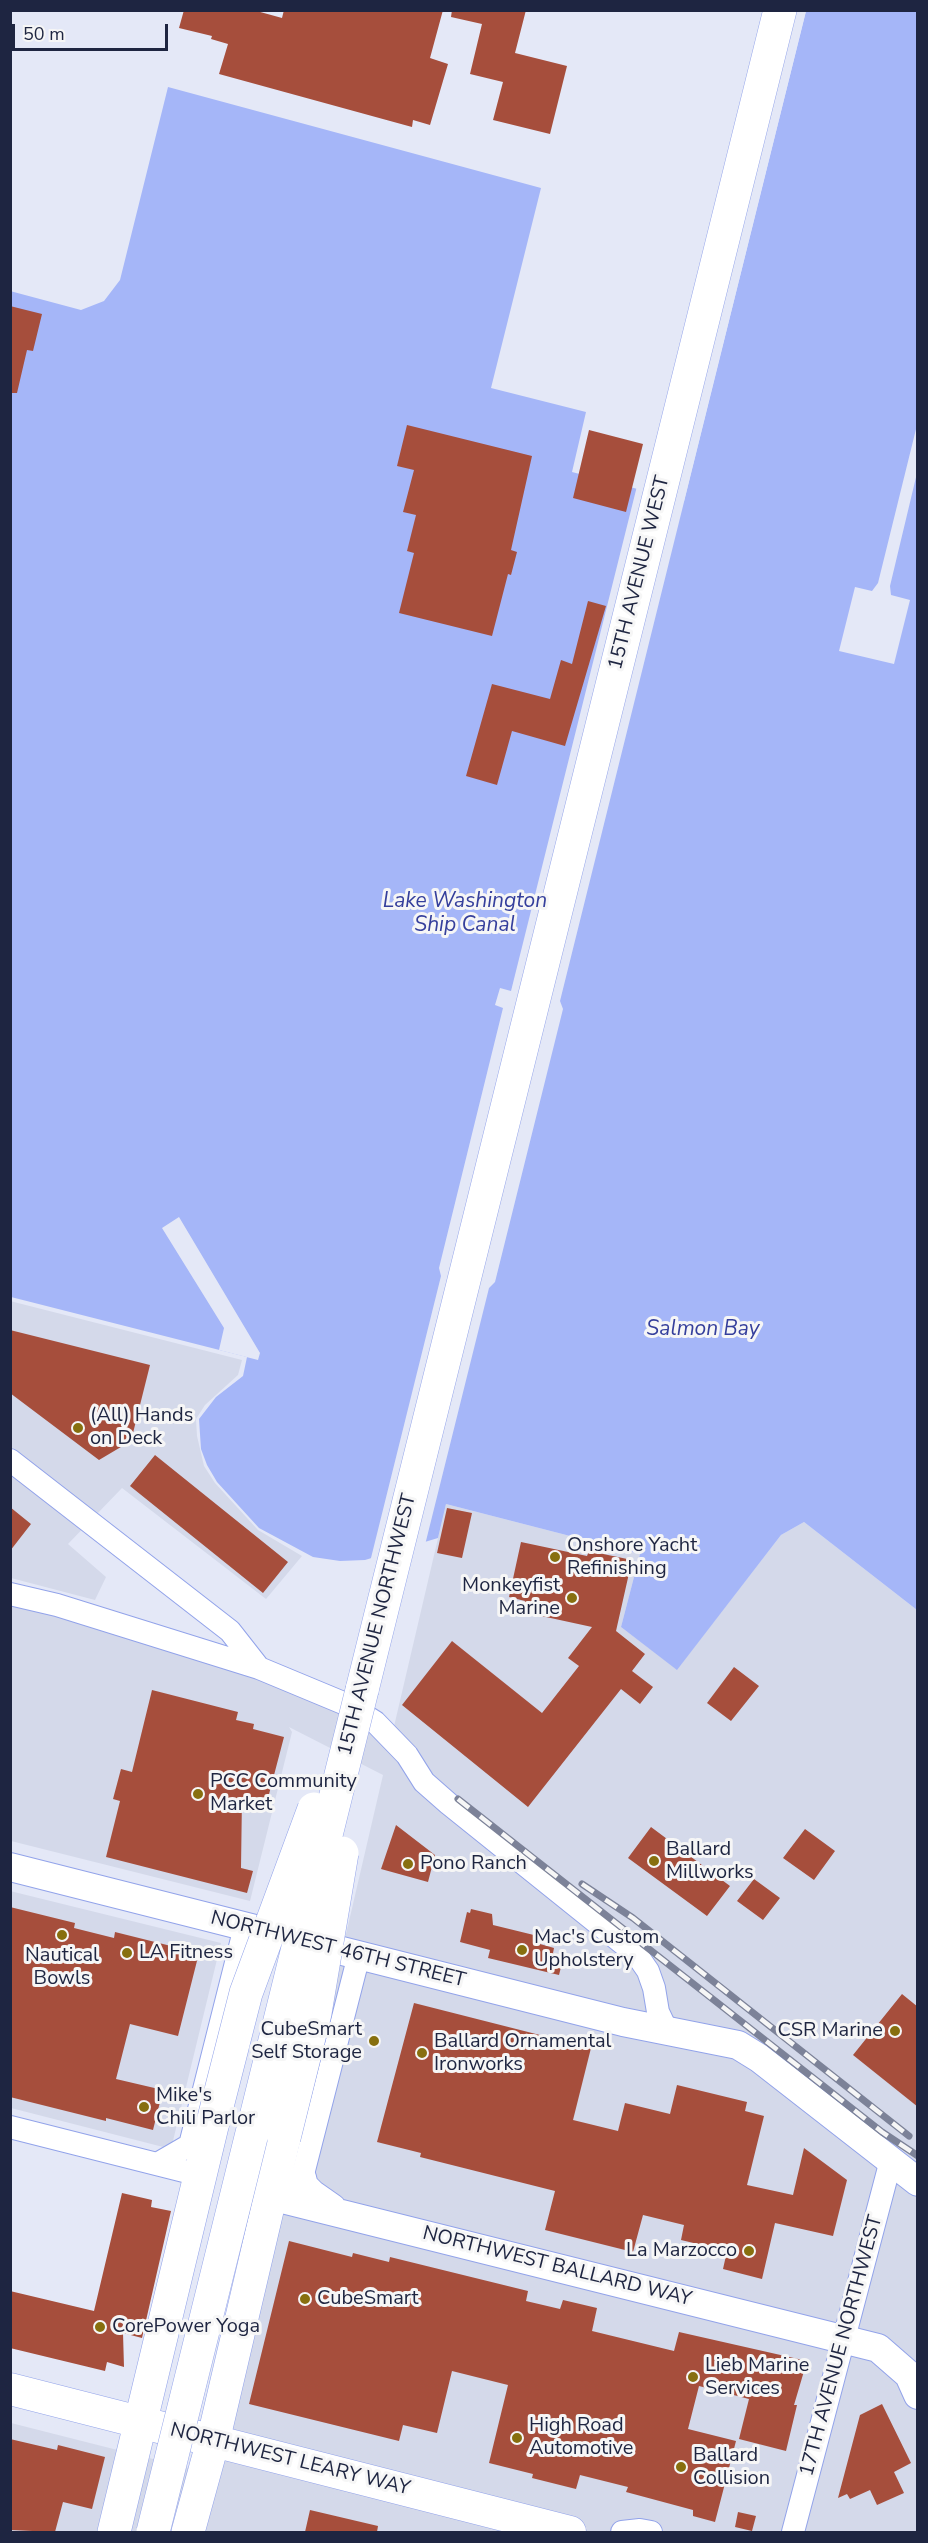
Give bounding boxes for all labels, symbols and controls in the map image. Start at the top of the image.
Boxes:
scale bar [15,12,171,50]
text: 50 m [23,22,65,46]
street label: 15TH AVENUE WEST [604,474,676,672]
water label: Lake Washington Ship Canal [383,889,547,939]
water label: Salmon Bay [646,1317,760,1343]
place label: (All) Hands on Deck [90,1404,193,1451]
marker: (All) Hands on Deck [71,1421,85,1435]
street label: 15TH AVENUE NORTHWEST [334,1491,422,1759]
place label: Onshore Yacht Refinishing [567,1534,697,1581]
marker: Onshore Yacht Refinishing [548,1550,562,1564]
place label: Monkeyfist Marine [462,1574,560,1621]
marker: Monkeyfist Marine [565,1591,579,1605]
place label: PCC Community Market [210,1770,357,1817]
marker: PCC Community Market [191,1787,205,1801]
place label: Ballard Millworks [666,1838,754,1885]
place label: Pono Ranch [420,1852,527,1876]
marker: Ballard Millworks [647,1854,661,1868]
marker: Pono Ranch [401,1857,415,1871]
street label: NORTHWEST 46TH STREET [208,1907,468,1993]
place label: Mac's Custom Upholstery [534,1926,659,1973]
marker: Nautical Bowls [55,1928,69,1942]
place label: LA Fitness [139,1941,233,1965]
marker: Mac's Custom Upholstery [515,1943,529,1957]
place label: Nautical Bowls [25,1944,99,1991]
marker: LA Fitness [120,1946,134,1960]
place label: CubeSmart Self Storage [251,2018,362,2065]
place label: CSR Marine [777,2019,883,2043]
marker: CSR Marine [888,2024,902,2038]
place label: Ballard Ornamental Ironworks [434,2030,611,2077]
marker: CubeSmart Self Storage [367,2034,381,2048]
marker: Ballard Ornamental Ironworks [415,2046,429,2060]
place label: Mike's Chili Parlor [156,2084,255,2131]
marker: Mike's Chili Parlor [137,2100,151,2114]
street label: 17TH AVENUE NORTHWEST [796,2213,888,2479]
street label: NORTHWEST BALLARD WAY [420,2222,694,2312]
place label: La Marzocco [626,2239,737,2263]
marker: La Marzocco [742,2244,756,2258]
place label: CubeSmart [317,2287,418,2311]
marker: CubeSmart [298,2292,312,2306]
place label: CorePower Yoga [112,2315,260,2339]
marker: CorePower Yoga [93,2320,107,2334]
place label: Lieb Marine Services [705,2354,809,2401]
marker: Lieb Marine Services [686,2370,700,2384]
place label: High Road Automotive [529,2414,633,2461]
street label: NORTHWEST LEARY WAY [168,2419,412,2501]
marker: High Road Automotive [510,2431,524,2445]
place label: Ballard Collision [693,2444,770,2491]
marker: Ballard Collision [674,2460,688,2474]

